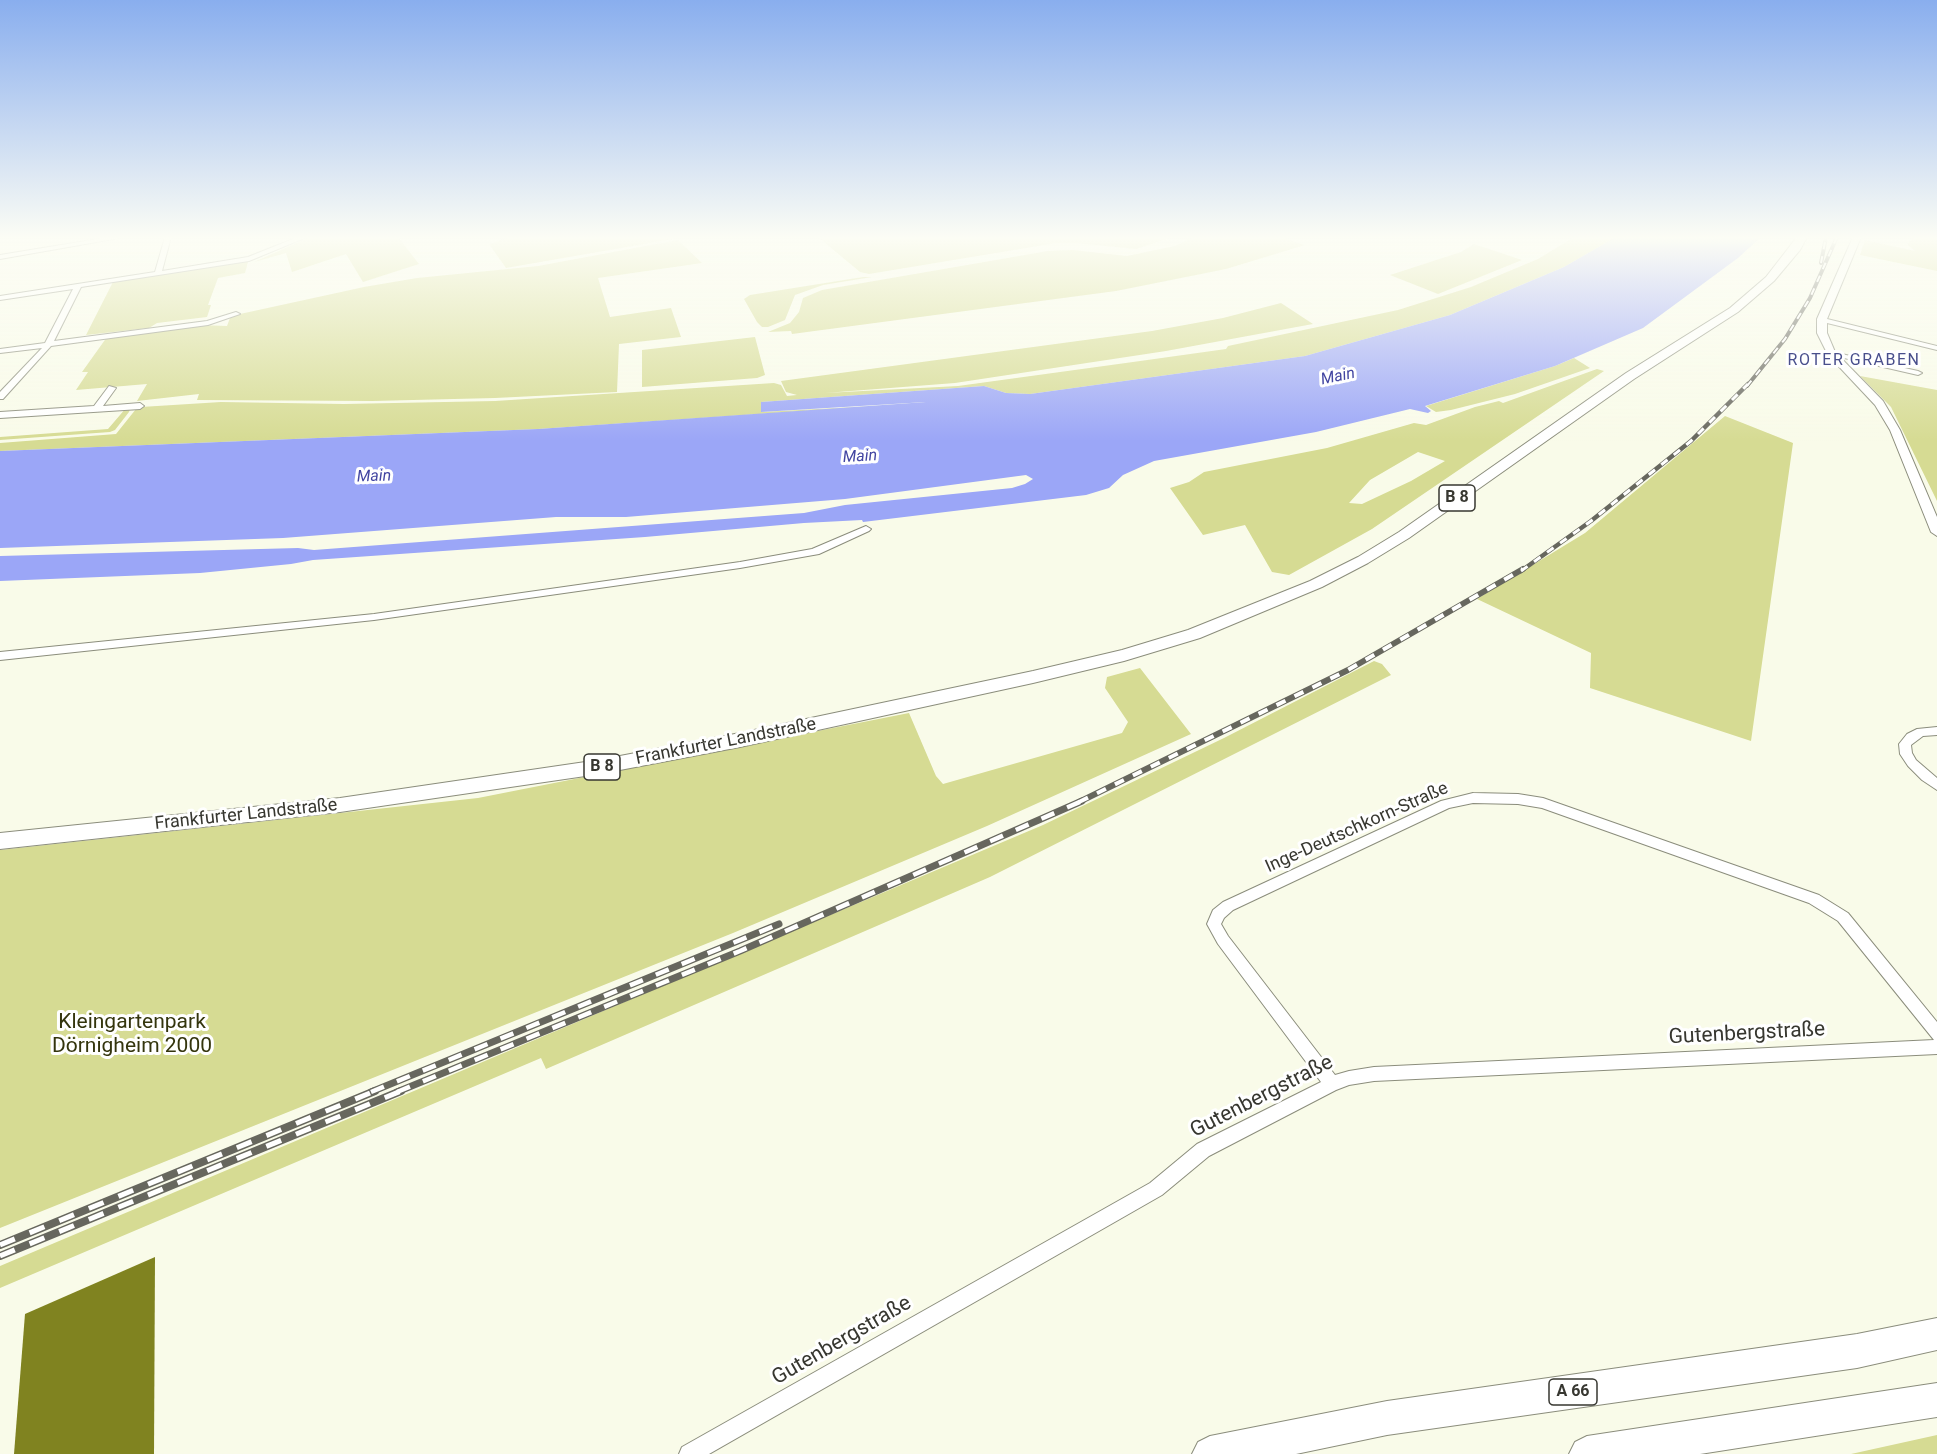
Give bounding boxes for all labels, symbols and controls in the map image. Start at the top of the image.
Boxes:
district label: ROTER GRABEN [1788,351,1920,371]
water label: Main [1319,364,1357,390]
water label: Main [842,447,878,467]
water label: Main [357,467,391,487]
road number: B 8 [1439,485,1475,511]
street label: Frankfurter Landstraße [634,714,818,770]
road number: B 8 [584,754,620,780]
street label: Inge-Deutschkorn-Straße [1262,778,1452,878]
street label: Frankfurter Landstraße [154,795,338,835]
park label: Kleingartenpark Dörnigheim 2000 [52,1010,212,1060]
street label: Gutenbergstraße [1668,1017,1826,1051]
street label: Gutenbergstraße [1187,1050,1337,1144]
street label: Gutenbergstraße [768,1291,916,1391]
road number: A 66 [1549,1379,1597,1405]

